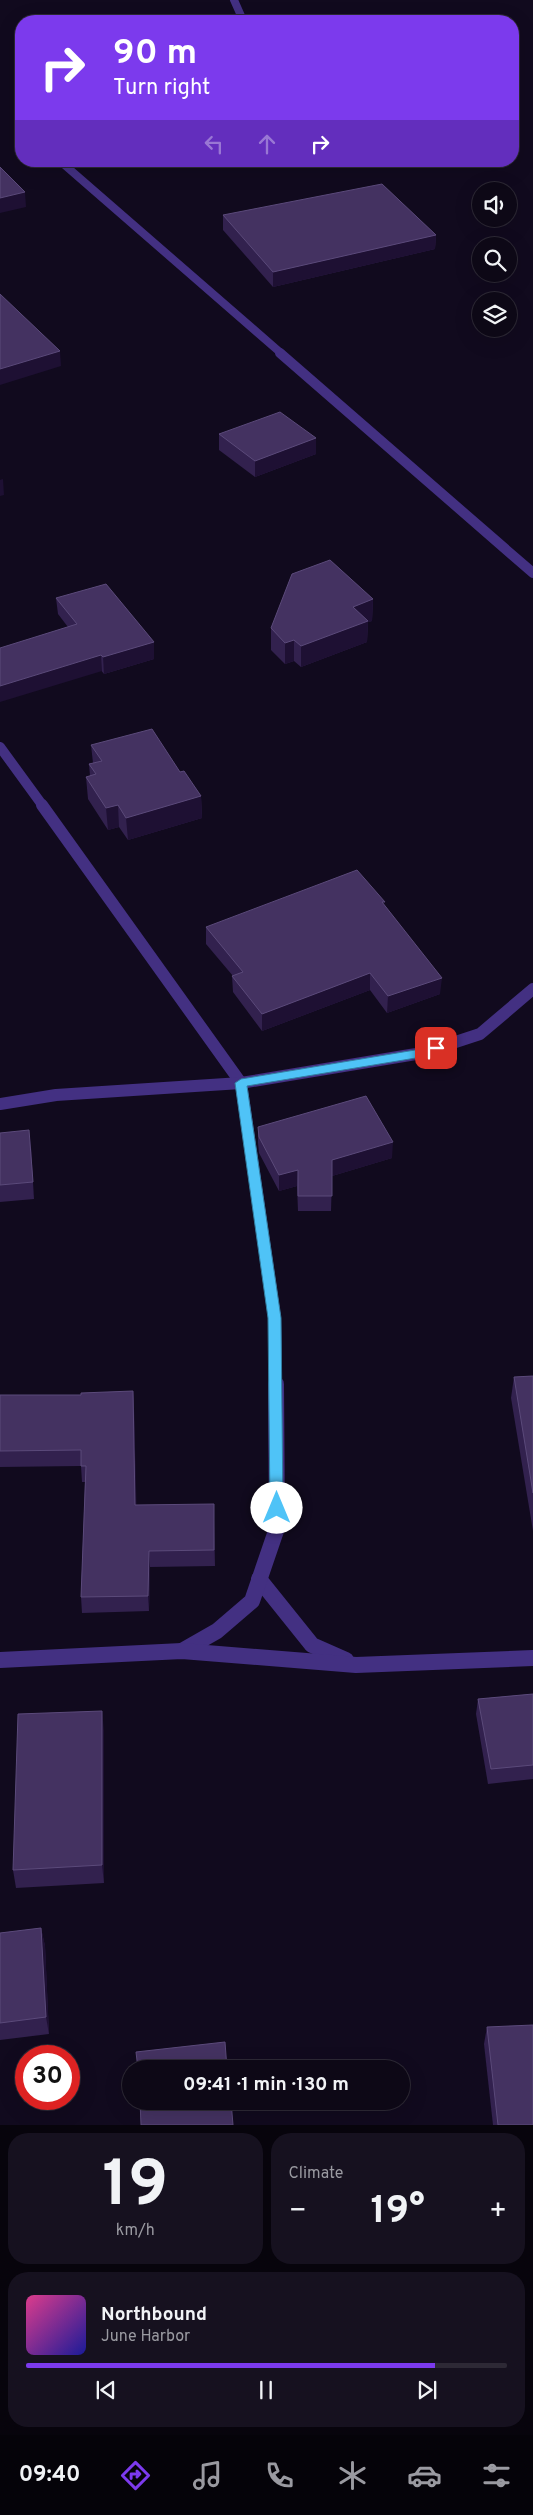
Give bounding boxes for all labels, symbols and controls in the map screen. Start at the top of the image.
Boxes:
text: 90 m [113,32,197,76]
icon: right [30,35,95,100]
text: Turn right [113,75,210,102]
icon: left [200,130,228,158]
icon: ahead [253,130,281,158]
icon: right [306,130,334,158]
map controls [472,182,517,337]
button: sound [472,182,517,227]
button: search [472,237,517,282]
button: layers [472,292,517,337]
pin [415,1027,457,1069]
icon: arrive [422,1034,450,1062]
position arrow [250,1481,302,1533]
speed limit sign: 30 [15,2045,80,2110]
text: 09:41 · 1 min · 130 m [183,2073,349,2097]
text: 19 [102,2147,168,2229]
text: Climate [289,2164,343,2184]
text: 19° [371,2188,425,2237]
text: − [289,2194,307,2230]
text: + [489,2194,507,2230]
text: km/h [116,2221,155,2241]
text: Northbound [101,2303,207,2327]
text: June Harbor [101,2327,190,2347]
icon: previous [92,2376,120,2404]
icon: pause [252,2376,280,2404]
icon: next [413,2376,441,2404]
icon: directions [118,2458,153,2493]
icon: music [190,2458,225,2493]
icon: phone [262,2458,297,2493]
icon: climate [335,2458,370,2493]
icon: car [407,2458,442,2493]
icon: filters [479,2458,514,2493]
text: 09:40 [19,2462,81,2489]

